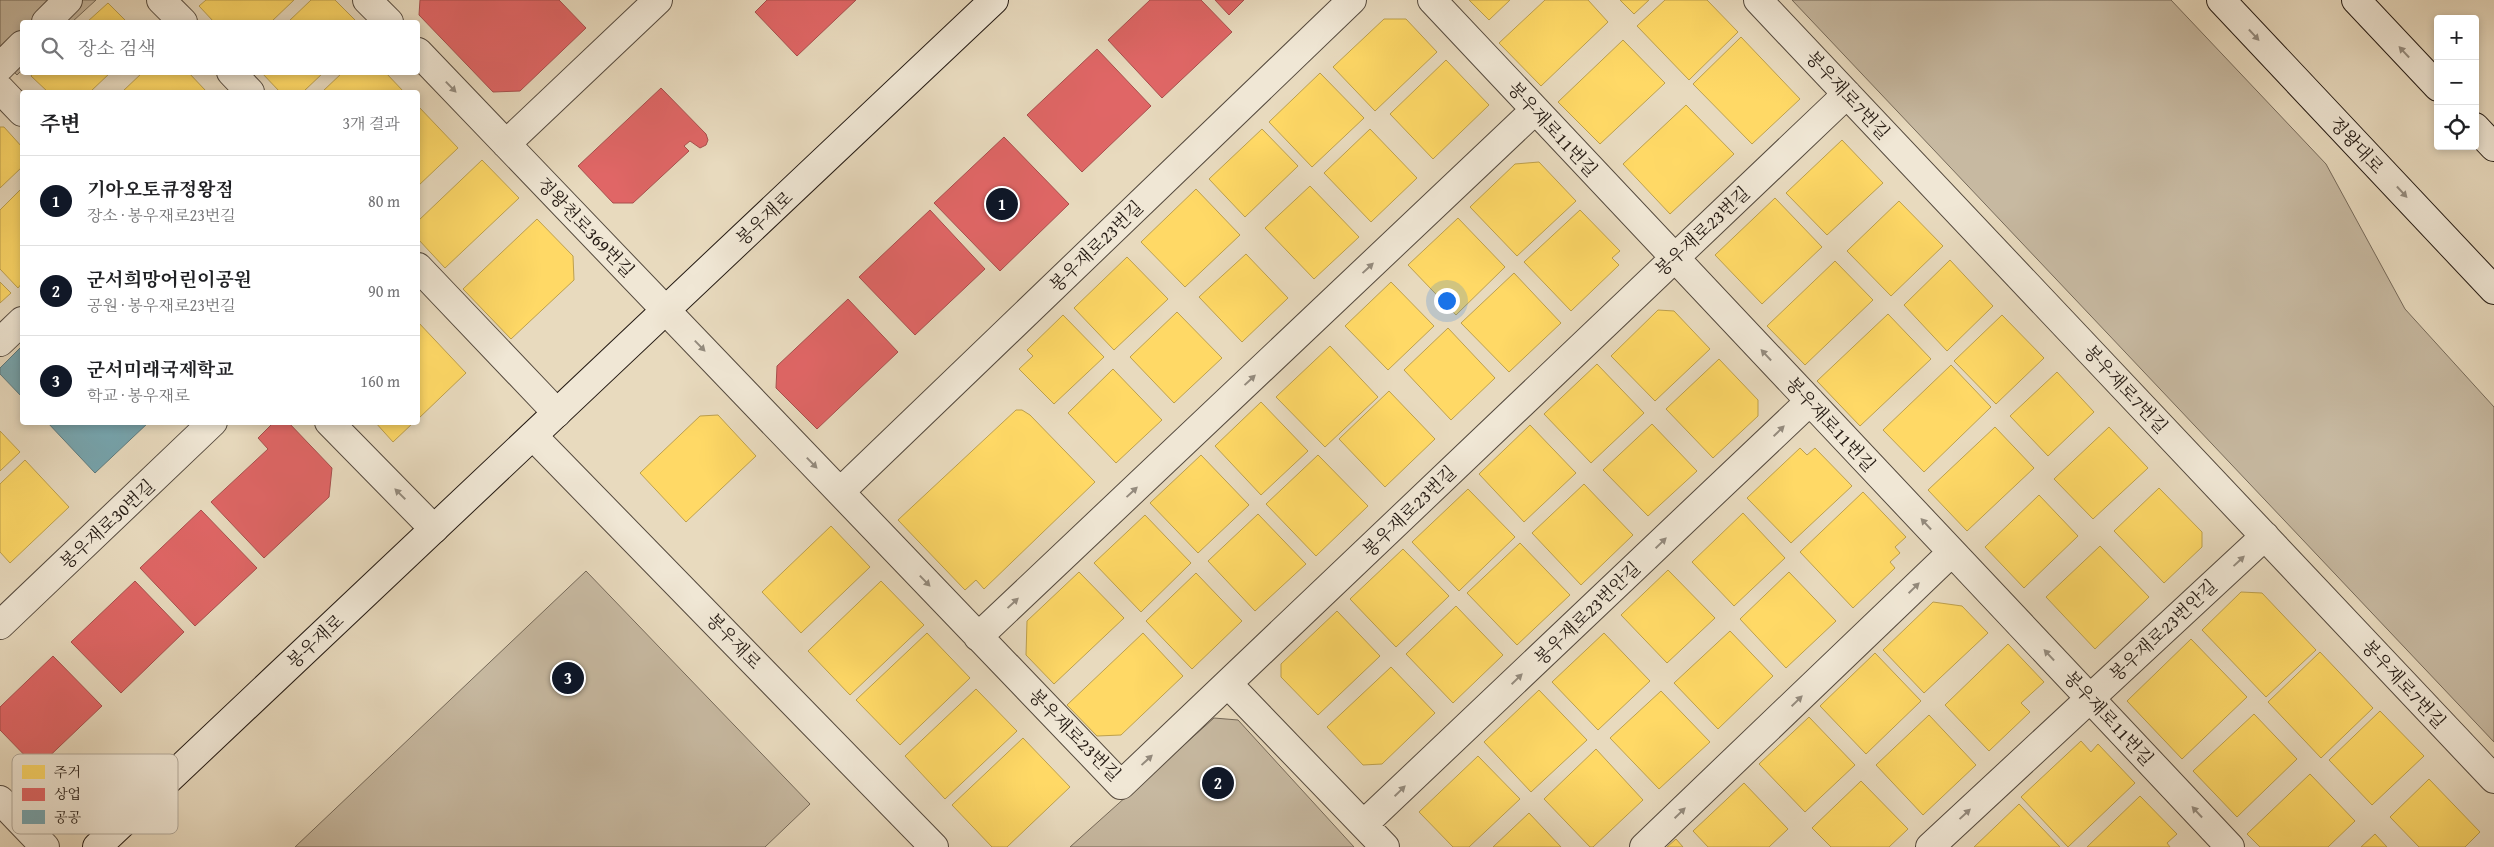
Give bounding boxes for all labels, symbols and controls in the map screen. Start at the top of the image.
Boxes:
map controls [2434,15,2479,150]
button: + [2434,15,2479,60]
search box [20,20,420,75]
one-way arrow [2248,29,2260,41]
icon: search [38,34,66,62]
text: 장소 검색 [78,34,156,62]
street label: 봉우재로7번길 [1800,44,1896,146]
one-way arrow [2398,46,2410,58]
button: − [2434,60,2479,105]
street label: 봉우재로11번길 [1502,75,1604,183]
one-way arrow [445,81,457,93]
button: locate [2434,105,2479,150]
text: 주변 [40,108,81,139]
street label: 정왕대로 [2323,110,2391,180]
text: 3개 결과 [342,111,400,135]
street label: 정왕천로369번길 [531,171,641,283]
text: 기아오토큐정왕점 [87,175,234,203]
street label: 봉우재로23번길 [1648,180,1756,282]
street label: 봉우재로 [729,184,799,252]
pin: 1 [986,185,1018,223]
one-way arrow [2396,186,2408,198]
text: 1 [52,189,60,213]
text: 80 m [368,189,400,213]
street label: 봉우재로23번길 [1043,194,1149,298]
text: 장소 · 봉우재로23번길 [87,203,236,227]
one-way arrow [1361,262,1373,274]
text: 군서희망어린이공원 [87,265,252,293]
text: 2 [52,279,60,303]
text: 90 m [368,279,400,303]
your location [1434,288,1460,314]
text: 공원 · 봉우재로23번길 [87,293,236,317]
street label: 봉우재로7번길 [2078,338,2174,440]
one-way arrow [694,340,706,352]
one-way arrow [1760,350,1772,362]
text: 군서미래국제학교 [87,355,234,383]
text: 3 [52,369,60,393]
text: 160 m [360,369,400,393]
street label: 봉우재로11번길 [1780,370,1882,478]
one-way arrow [1243,374,1255,386]
text: 학교 · 봉우재로 [87,383,189,407]
one-way arrow [1772,425,1784,437]
one-way arrow [806,457,818,469]
street label: 봉우재로23번길 [1356,459,1462,563]
street label: 봉우재로30번길 [53,473,161,575]
one-way arrow [1125,486,1137,498]
one-way arrow [394,489,406,501]
one-way arrow [1920,519,1932,531]
one-way arrow [1654,537,1666,549]
street label: 봉우재로23번안길 [1528,555,1646,671]
one-way arrow [2232,555,2245,566]
street label: 봉우재로23번안길 [2103,573,2223,687]
one-way arrow [918,574,930,586]
one-way arrow [1908,582,1920,594]
one-way arrow [1007,597,1019,609]
street label: 봉우재로 [280,607,350,675]
street label: 봉우재로 [700,607,768,675]
street label: 봉우재로7번길 [2356,633,2452,735]
one-way arrow [2044,649,2056,661]
pin: 3 [552,659,584,697]
street label: 봉우재로11번길 [2058,664,2160,772]
one-way arrow [1511,673,1523,685]
street label: 봉우재로23번길 [1022,682,1128,788]
one-way arrow [1790,695,1802,707]
legend [12,754,178,834]
one-way arrow [1141,754,1153,766]
text: 주거 [54,762,81,782]
pin: 2 [1202,764,1234,802]
text: 상업 [54,784,81,804]
one-way arrow [1393,785,1405,797]
one-way arrow [2191,806,2203,818]
text: 공공 [54,807,82,827]
one-way arrow [1673,807,1685,819]
one-way arrow [1959,808,1971,820]

